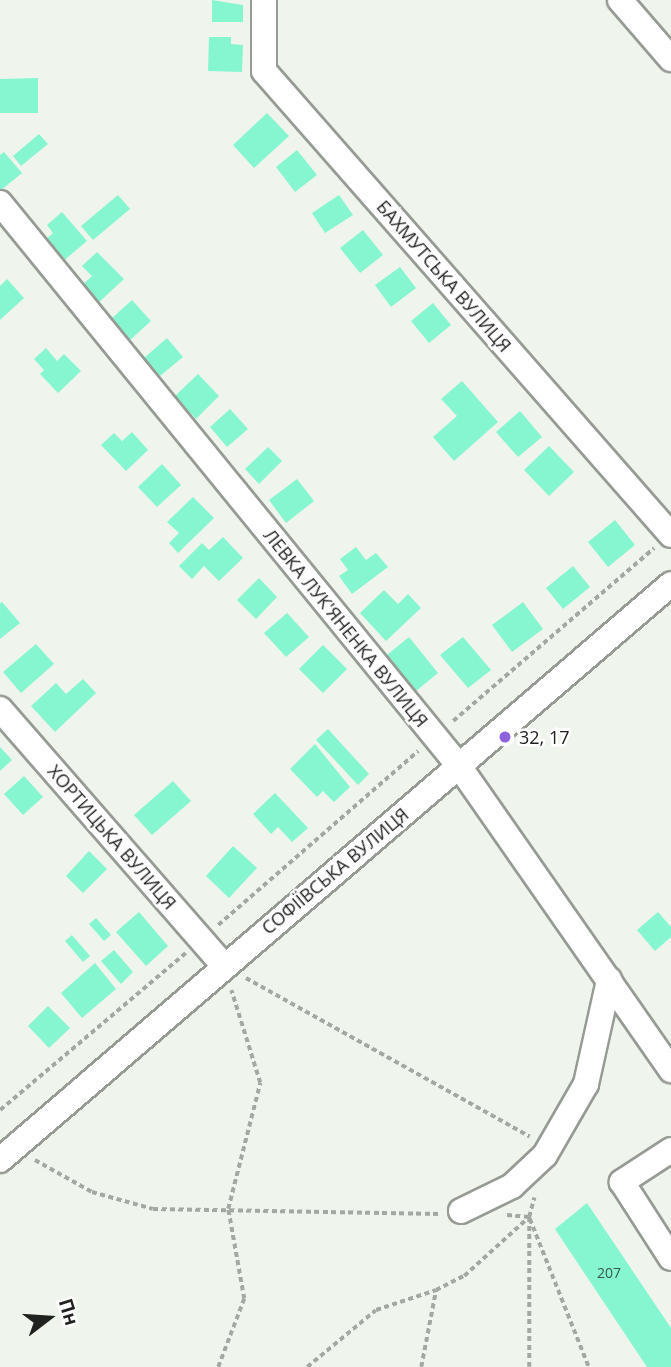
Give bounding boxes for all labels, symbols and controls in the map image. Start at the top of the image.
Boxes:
street label: БАХМУТСЬКА ВУЛИЦЯ [372,196,516,356]
street label: ЛЕВКА ЛУК'ЯНЕНКА ВУЛИЦЯ [259,525,433,731]
place label: 32, 17 [519,726,570,748]
marker: 32, 17 [497,729,513,745]
street label: ХОРТИЦЬКА ВУЛИЦЯ [43,760,181,914]
street label: СОФІЇВСЬКА ВУЛИЦЯ [257,803,413,939]
house number: 207 [597,1265,621,1281]
north arrow [14,1283,84,1353]
text: Пн [53,1295,85,1328]

